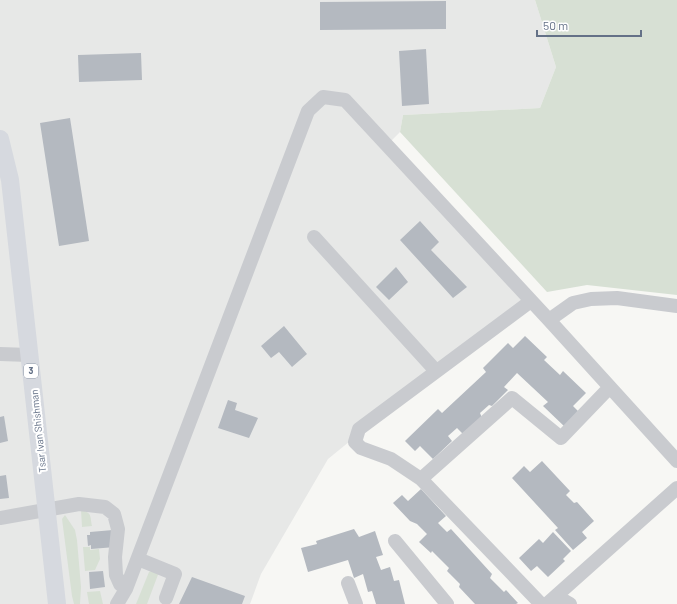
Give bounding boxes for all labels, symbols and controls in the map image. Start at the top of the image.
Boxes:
scale bar [537,12,641,38]
text: 50 m [543,18,568,32]
road number: 3 [24,364,38,378]
street label: Tsar Ivan Shishman [28,389,48,473]

